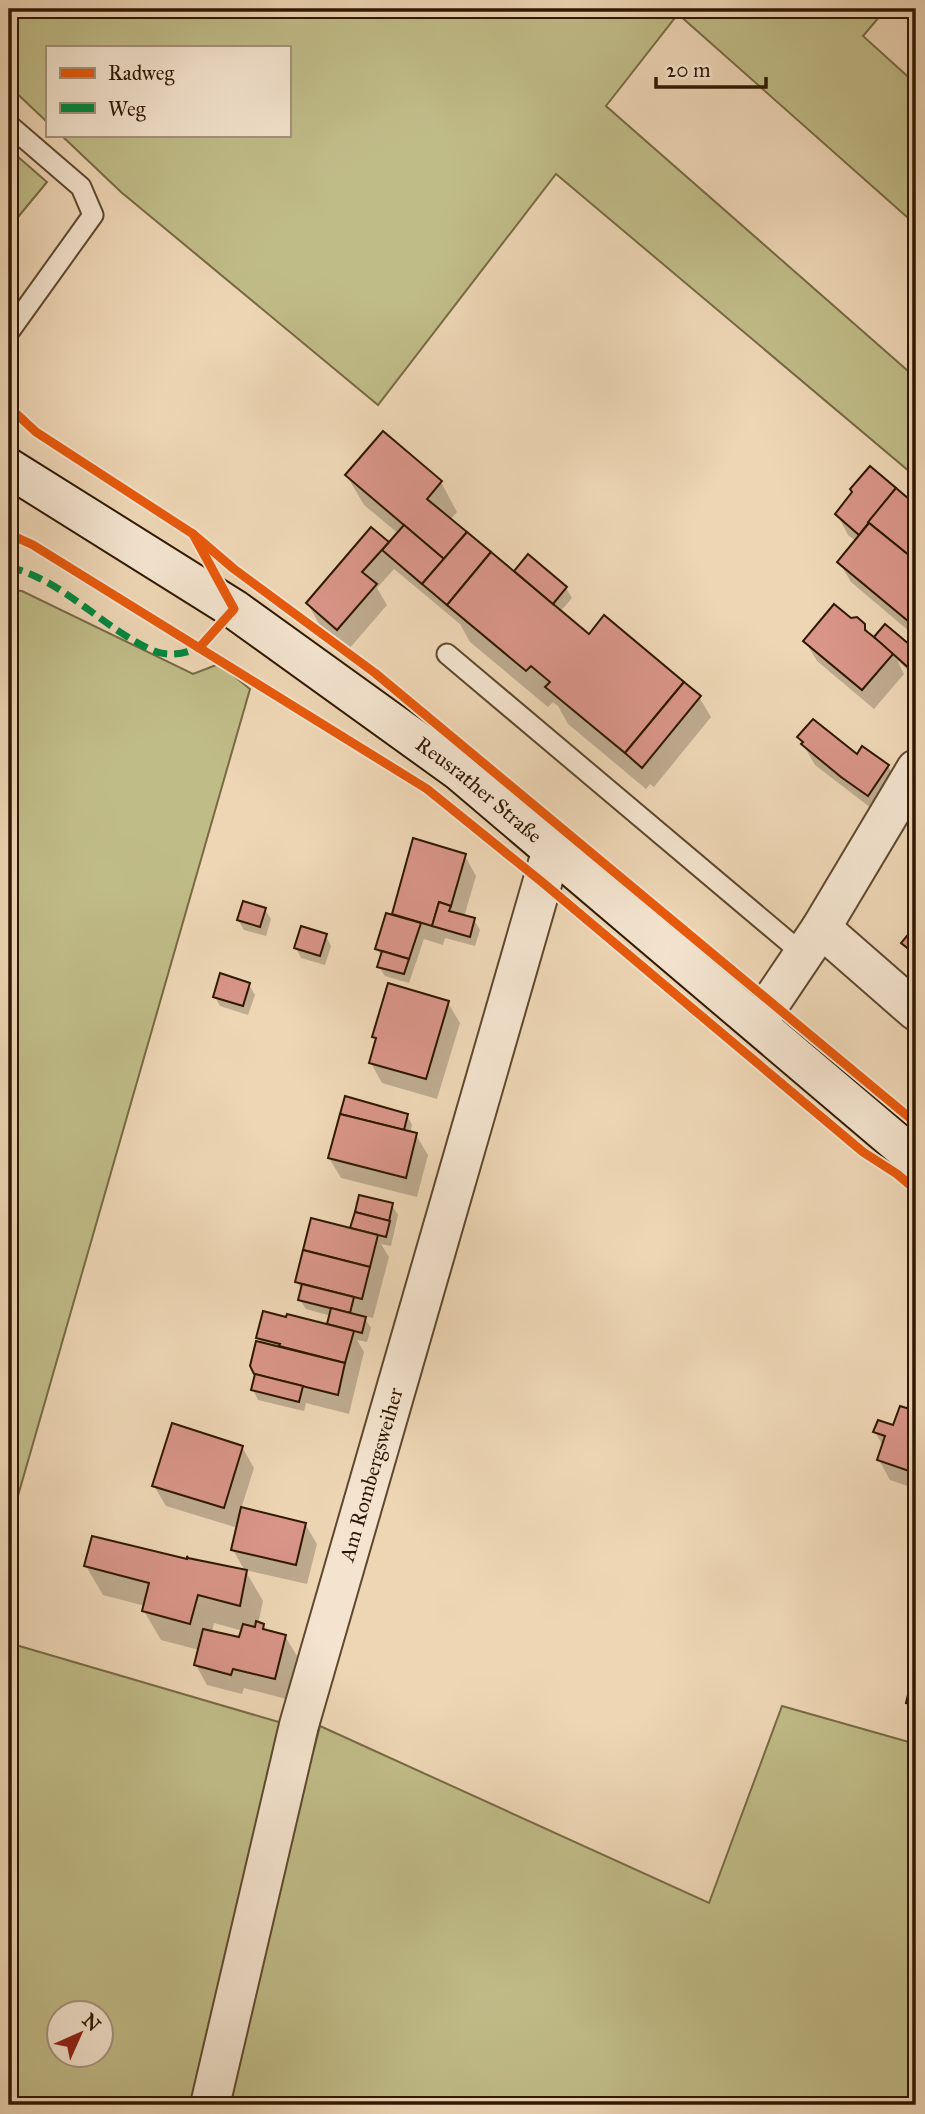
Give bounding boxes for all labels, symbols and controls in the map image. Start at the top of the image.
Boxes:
legend [46,46,290,136]
scale bar [656,46,766,90]
text: 20 m [666,57,711,83]
text: Radweg [108,60,174,86]
text: Weg [108,96,146,122]
street label: Reusrather Straße [411,731,547,849]
street label: Am Rombergsweiher [334,1384,409,1565]
north arrow [46,1998,116,2068]
text: N [78,2008,106,2036]

